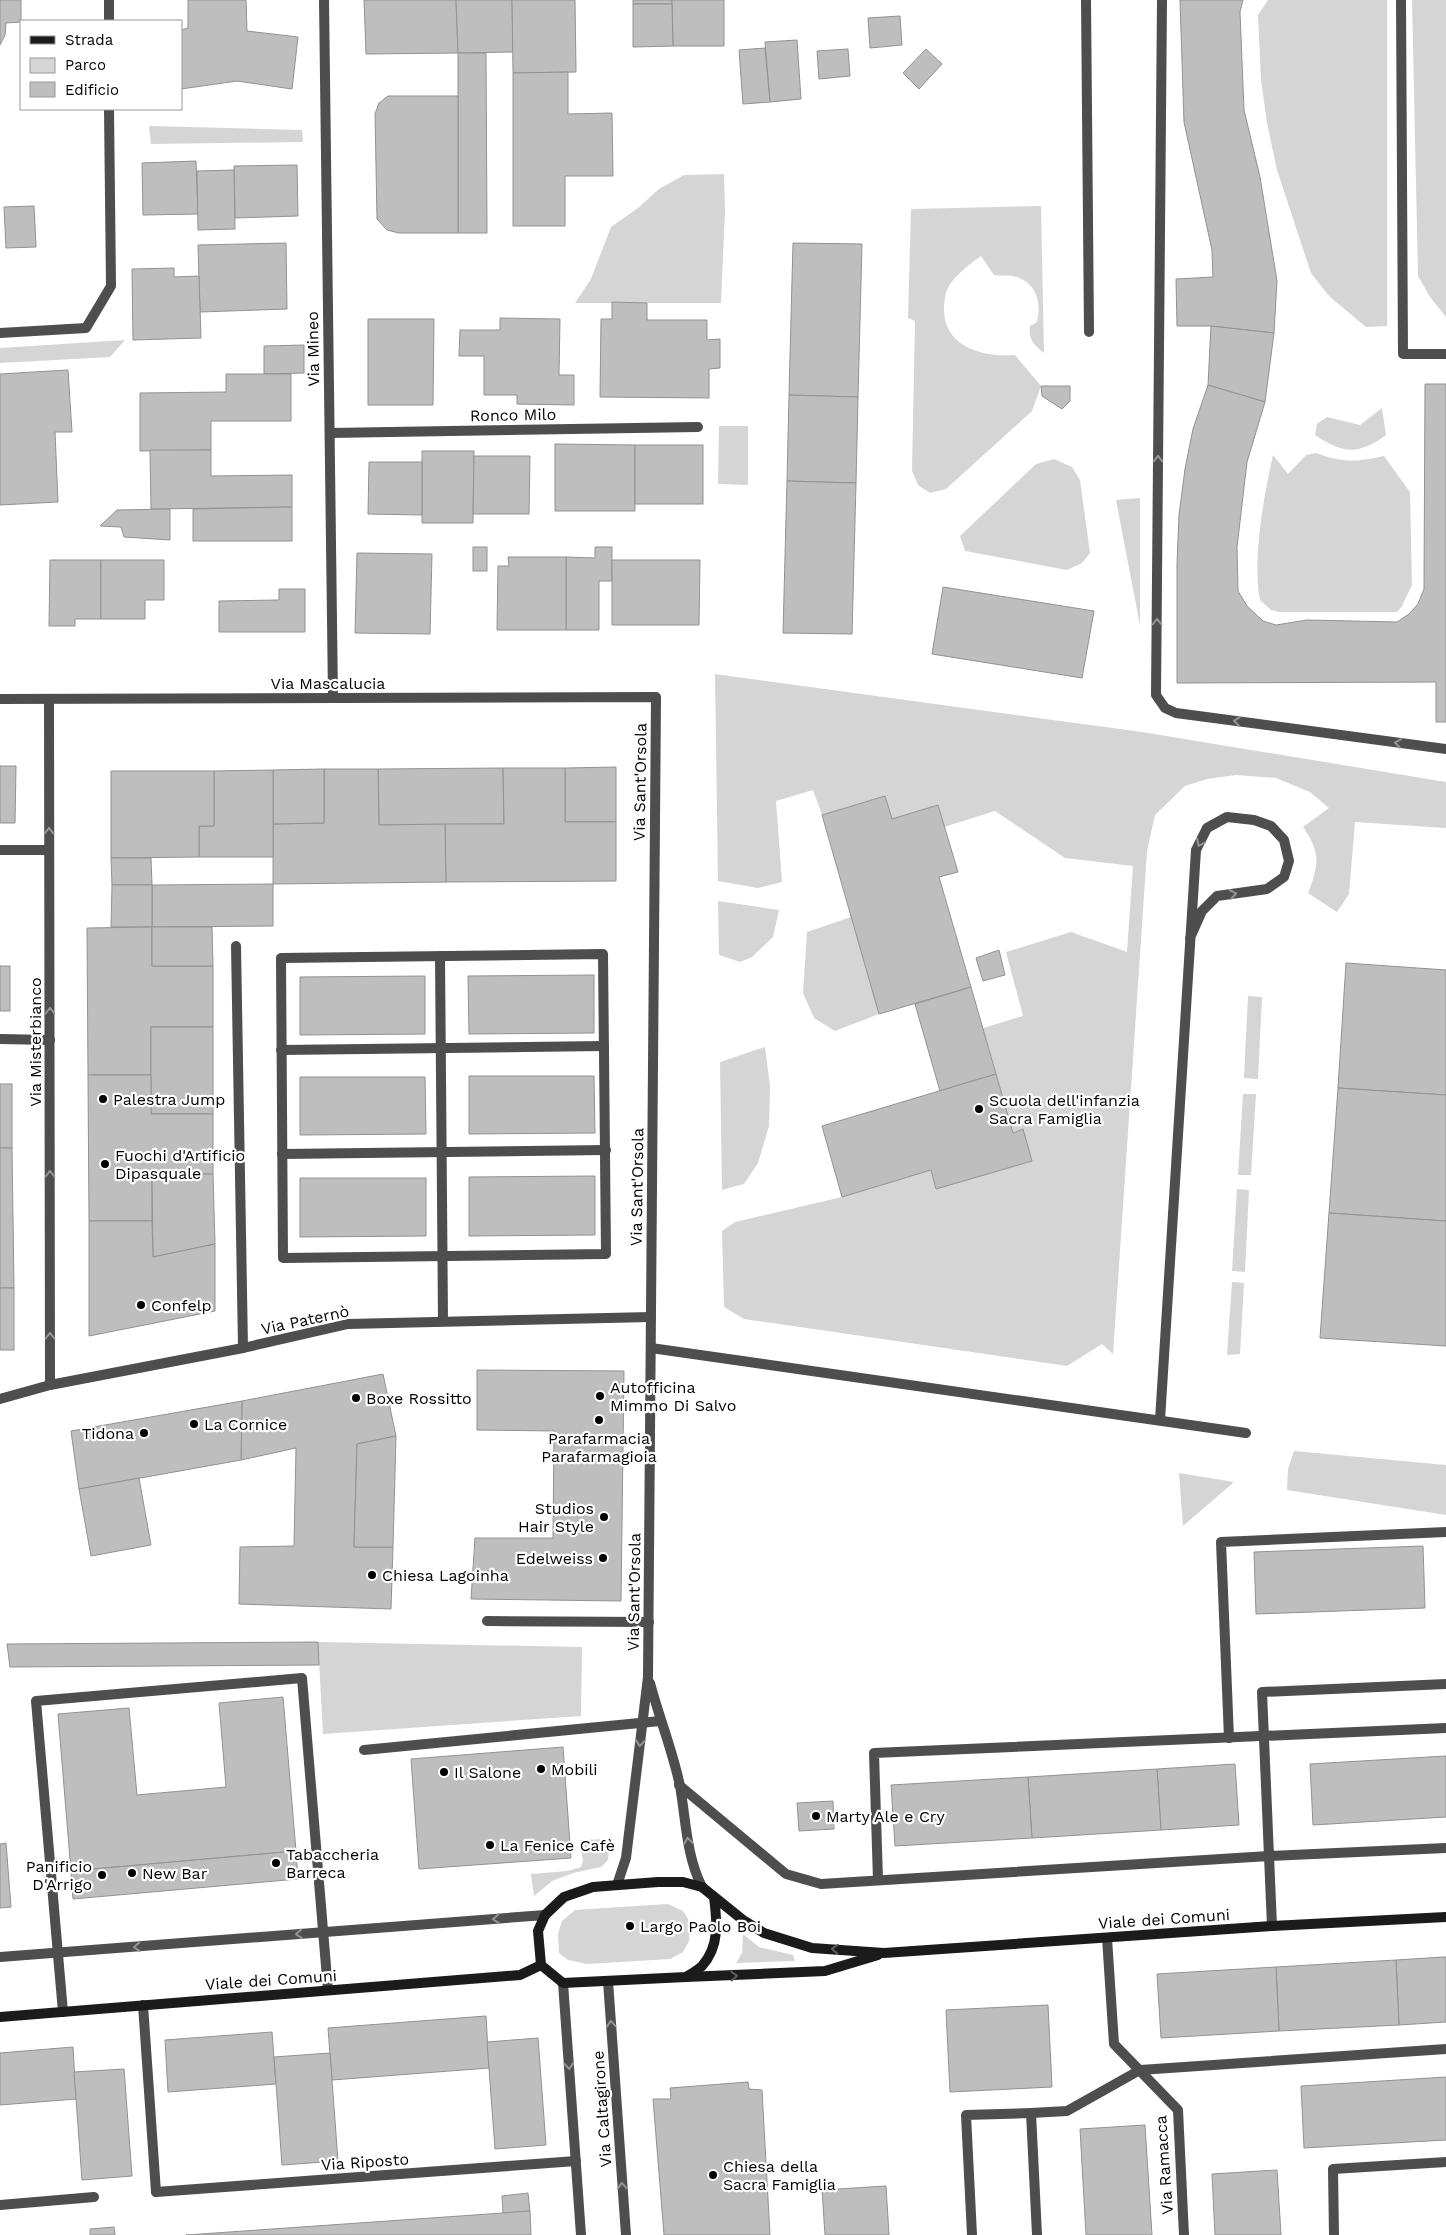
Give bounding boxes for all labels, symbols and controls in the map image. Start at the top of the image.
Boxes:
legend [20,20,182,110]
text: Strada [65,31,114,49]
text: Parco [65,56,106,74]
text: Edificio [65,81,119,99]
street label: Via Mineo [303,311,323,387]
street label: Ronco Milo [470,405,556,425]
one-way arrow [1153,455,1163,463]
one-way arrow [1152,618,1162,626]
street label: Via Mascalucia [271,674,385,693]
one-way arrow [1232,717,1241,727]
street label: Via Sant'Orsola [629,723,651,841]
one-way arrow [1393,738,1401,749]
one-way arrow [44,827,54,835]
one-way arrow [1195,838,1206,847]
one-way arrow [1228,889,1237,899]
street label: Via Misterbianco [26,977,45,1107]
one-way arrow [45,1007,55,1015]
place label: Palestra Jump [113,1090,225,1109]
place label: Scuola dell'infanzia Sacra Famiglia [989,1091,1140,1128]
marker: Palestra Jump [97,1093,109,1105]
marker: Scuola dell'infanzia Sacra Famiglia [973,1103,985,1115]
street label: Via Sant'Orsola [626,1128,648,1246]
place label: Fuochi d'Artificio Dipasquale [115,1146,245,1183]
marker: Fuochi d'Artificio Dipasquale [99,1158,111,1170]
one-way arrow [45,1170,55,1178]
place label: Confelp [151,1296,212,1315]
marker: Confelp [135,1299,147,1311]
street label: Via Paternò [259,1301,351,1339]
one-way arrow [45,1332,55,1340]
place label: Autofficina Mimmo Di Salvo [610,1378,736,1415]
place label: Boxe Rossitto [366,1389,472,1408]
marker: Autofficina Mimmo Di Salvo [594,1390,606,1402]
marker: Boxe Rossitto [350,1392,362,1404]
marker: Parafarmacia Parafarmagioia [593,1414,605,1426]
place label: La Cornice [204,1415,287,1434]
marker: La Cornice [188,1418,200,1430]
place label: Tidona [82,1424,134,1443]
marker: Tidona [138,1427,150,1439]
place label: Parafarmacia Parafarmagioia [541,1429,657,1466]
place label: Studios Hair Style [518,1499,594,1536]
marker: Studios Hair Style [598,1511,610,1523]
street label: Via Sant'Orsola [623,1533,645,1651]
place label: Edelweiss [516,1549,593,1568]
marker: Edelweiss [597,1552,609,1564]
place label: Chiesa Lagoinha [382,1566,509,1585]
marker: Chiesa Lagoinha [366,1569,378,1581]
one-way arrow [634,1739,645,1747]
place label: Mobili [551,1760,598,1779]
place label: Il Salone [454,1763,521,1782]
marker: Mobili [535,1763,547,1775]
marker: Il Salone [438,1766,450,1778]
place label: Marty Ale e Cry [826,1807,945,1826]
marker: Marty Ale e Cry [810,1810,822,1822]
place label: La Fenice Cafè [500,1836,615,1855]
one-way arrow [683,1836,694,1844]
marker: La Fenice Cafè [484,1839,496,1851]
place label: Tabaccheria Barreca [286,1845,379,1882]
place label: Panificio D'Arrigo [26,1857,92,1894]
marker: Tabaccheria Barreca [270,1857,282,1869]
place label: New Bar [142,1864,208,1883]
marker: New Bar [126,1867,138,1879]
marker: Panificio D'Arrigo [96,1869,108,1881]
street label: Viale dei Comuni [1097,1905,1231,1933]
one-way arrow [492,1914,500,1925]
place label: Largo Paolo Boi [640,1917,761,1936]
marker: Largo Paolo Boi [624,1920,636,1932]
one-way arrow [295,1929,303,1940]
one-way arrow [133,1941,141,1952]
one-way arrow [831,1944,839,1955]
street label: Viale dei Comuni [204,1966,338,1994]
one-way arrow [731,1971,739,1982]
one-way arrow [605,2020,616,2028]
street label: Via Caltagirone [588,2050,616,2168]
one-way arrow [563,2062,574,2070]
street label: Via Ramacca [1151,2115,1177,2215]
street label: Via Riposto [320,2149,410,2175]
place label: Chiesa della Sacra Famiglia [723,2157,836,2194]
marker: Chiesa della Sacra Famiglia [707,2169,719,2181]
one-way arrow [617,2182,628,2190]

